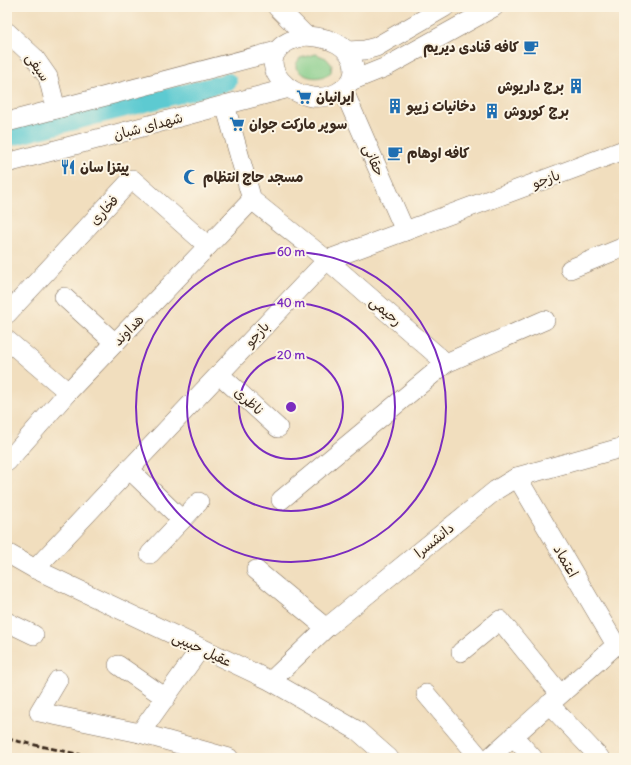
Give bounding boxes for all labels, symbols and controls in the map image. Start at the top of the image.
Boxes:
place label: کافه قنادی دیریم [423,38,520,58]
cafe icon: کافه قنادی دیریم [522,38,540,56]
street label: سیفی [22,49,54,85]
place label: برج داریوش [497,77,564,96]
building icon: برج داریوش [567,77,585,95]
supermarket icon: ایرانیان [295,88,313,106]
place label: ایرانیان [316,88,355,106]
building icon: دخانیات زیپو [386,97,404,115]
place label: دخانیات زیپو [406,97,476,116]
building icon: برج کوروش [483,102,501,120]
place label: برج کوروش [504,102,569,121]
street label: شهدای شبان [111,108,185,144]
supermarket icon: سوپر مارکت جوان [228,115,246,133]
place label: سوپر مارکت جوان [249,115,347,134]
street label: حقانی [359,141,389,179]
cafe icon: کافه اوهام [386,144,404,162]
place label: کافه اوهام [407,144,470,164]
restaurant icon: پیتزا سان [59,158,77,176]
place label: پیتزا سان [80,158,129,176]
street label: بازجو [529,166,562,193]
mosque icon: مسجد حاج انتظام [182,168,200,186]
place label: مسجد حاج انتظام [203,168,303,188]
street label: فخاری [86,191,122,229]
text: 60 m [277,244,306,259]
street label: رحیمی [366,292,406,330]
text: 40 m [277,295,306,310]
street label: هداوند [109,310,147,350]
street label: بازجو [240,318,273,351]
text: 20 m [277,347,305,362]
street label: ناظری [231,383,267,419]
centre of rings [284,400,298,414]
street label: دانشسرا [410,519,458,561]
street label: اعتماد [550,542,582,580]
street label: عقیل حبیبی [170,627,234,671]

